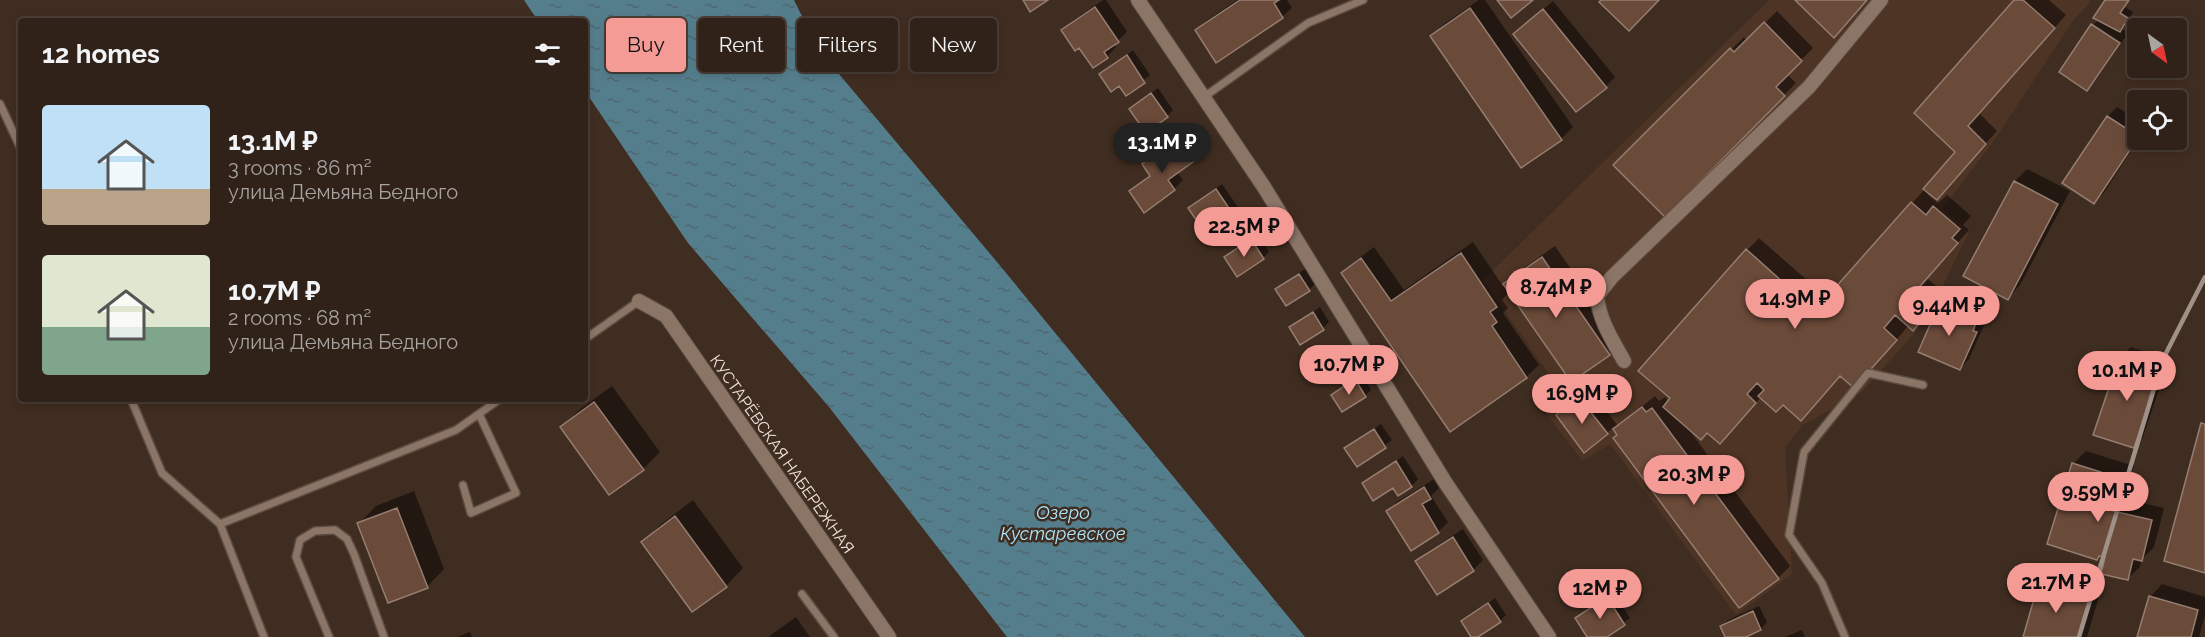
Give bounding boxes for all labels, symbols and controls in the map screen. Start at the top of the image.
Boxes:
chip: Buy [606,18,686,72]
chip: Rent [698,18,785,72]
chip: Filters [797,18,898,72]
chip: New [910,18,997,72]
north arrow [2127,18,2187,78]
map controls [2127,18,2187,150]
icon: filters [531,38,564,71]
text: 12 homes [42,39,160,69]
button: locate [2127,90,2187,150]
pin: 13.1M ₽ [1107,123,1217,174]
text: 13.1M ₽ [228,126,318,156]
icon: home [90,129,162,201]
text: 13.1M ₽ [1127,130,1197,154]
text: 3 rooms · 86 m² [228,156,371,180]
text: улица Демьяна Бедного [228,180,458,204]
pin: 22.5M ₽ [1189,207,1299,258]
text: 22.5M ₽ [1208,214,1280,238]
pin: 8.74M ₽ [1501,268,1611,319]
text: 8.74M ₽ [1520,275,1592,299]
text: 10.7M ₽ [228,276,321,306]
icon: home [90,279,162,351]
pin: 14.9M ₽ [1740,279,1850,330]
text: 14.9M ₽ [1759,286,1831,310]
pin: 9.44M ₽ [1894,286,2004,337]
text: 9.44M ₽ [1913,293,1985,317]
text: 2 rooms · 68 m² [228,306,371,330]
text: улица Демьяна Бедного [228,330,458,354]
pin: 10.7M ₽ [1294,345,1404,396]
street label: КУСТАРЁВСКАЯ НАБЕРЕЖНАЯ [706,350,859,557]
pin: 10.1M ₽ [2072,351,2182,402]
text: 10.7M ₽ [1313,352,1385,376]
text: 10.1M ₽ [2092,358,2162,382]
pin: 16.9M ₽ [1527,374,1637,425]
text: 16.9M ₽ [1546,381,1618,405]
pin: 20.3M ₽ [1639,455,1749,506]
text: 20.3M ₽ [1658,462,1730,486]
pin: 9.59M ₽ [2043,472,2153,523]
text: 9.59M ₽ [2062,479,2134,503]
water label: Озеро Кустаревское [1000,502,1126,544]
pin: 21.7M ₽ [2001,563,2111,614]
pin: 12M ₽ [1558,569,1642,620]
text: 21.7M ₽ [2021,570,2091,594]
text: 12M ₽ [1573,576,1627,600]

